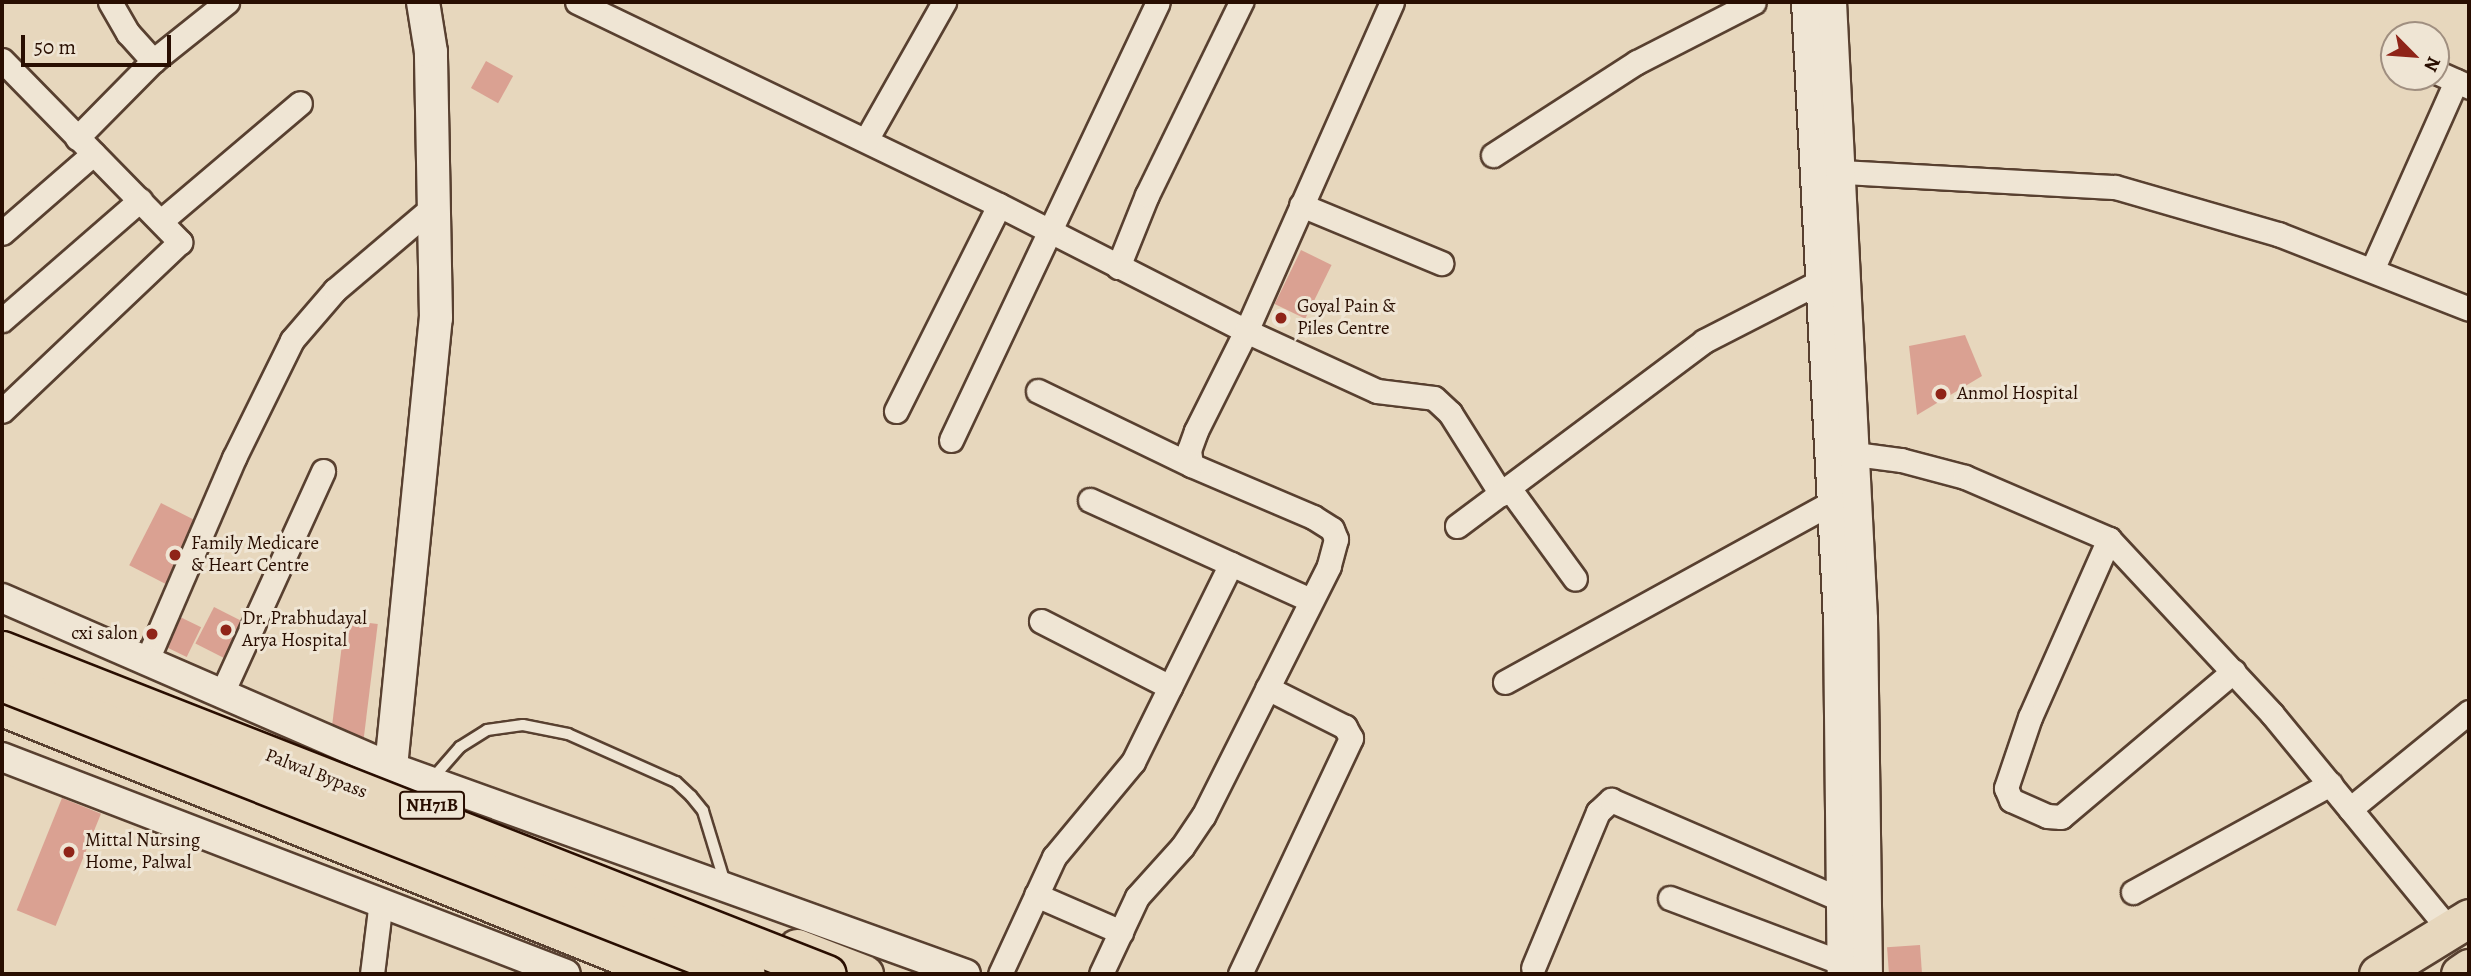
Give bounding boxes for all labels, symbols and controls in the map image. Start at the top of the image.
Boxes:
scale bar [24,21,175,65]
north arrow [2380,21,2450,91]
text: 50 m [34,33,76,61]
text: N [2418,52,2447,76]
place label: Goyal Pain & Piles Centre [1297,296,1396,340]
marker: Goyal Pain & Piles Centre [1271,308,1291,328]
place label: Anmol Hospital [1957,383,2078,405]
marker: Anmol Hospital [1931,384,1951,404]
place label: Family Medicare & Heart Centre [191,533,319,577]
marker: Family Medicare & Heart Centre [165,545,185,565]
place label: Dr. Prabhudayal Arya Hospital [242,608,367,652]
marker: Dr. Prabhudayal Arya Hospital [216,620,236,640]
place label: cxi salon [71,623,138,645]
marker: cxi salon [144,626,160,642]
street label: Palwal Bypass [262,744,370,804]
road number: NH71B [399,790,465,820]
place label: Mittal Nursing Home, Palwal [85,830,200,874]
marker: Mittal Nursing Home, Palwal [59,842,79,862]

